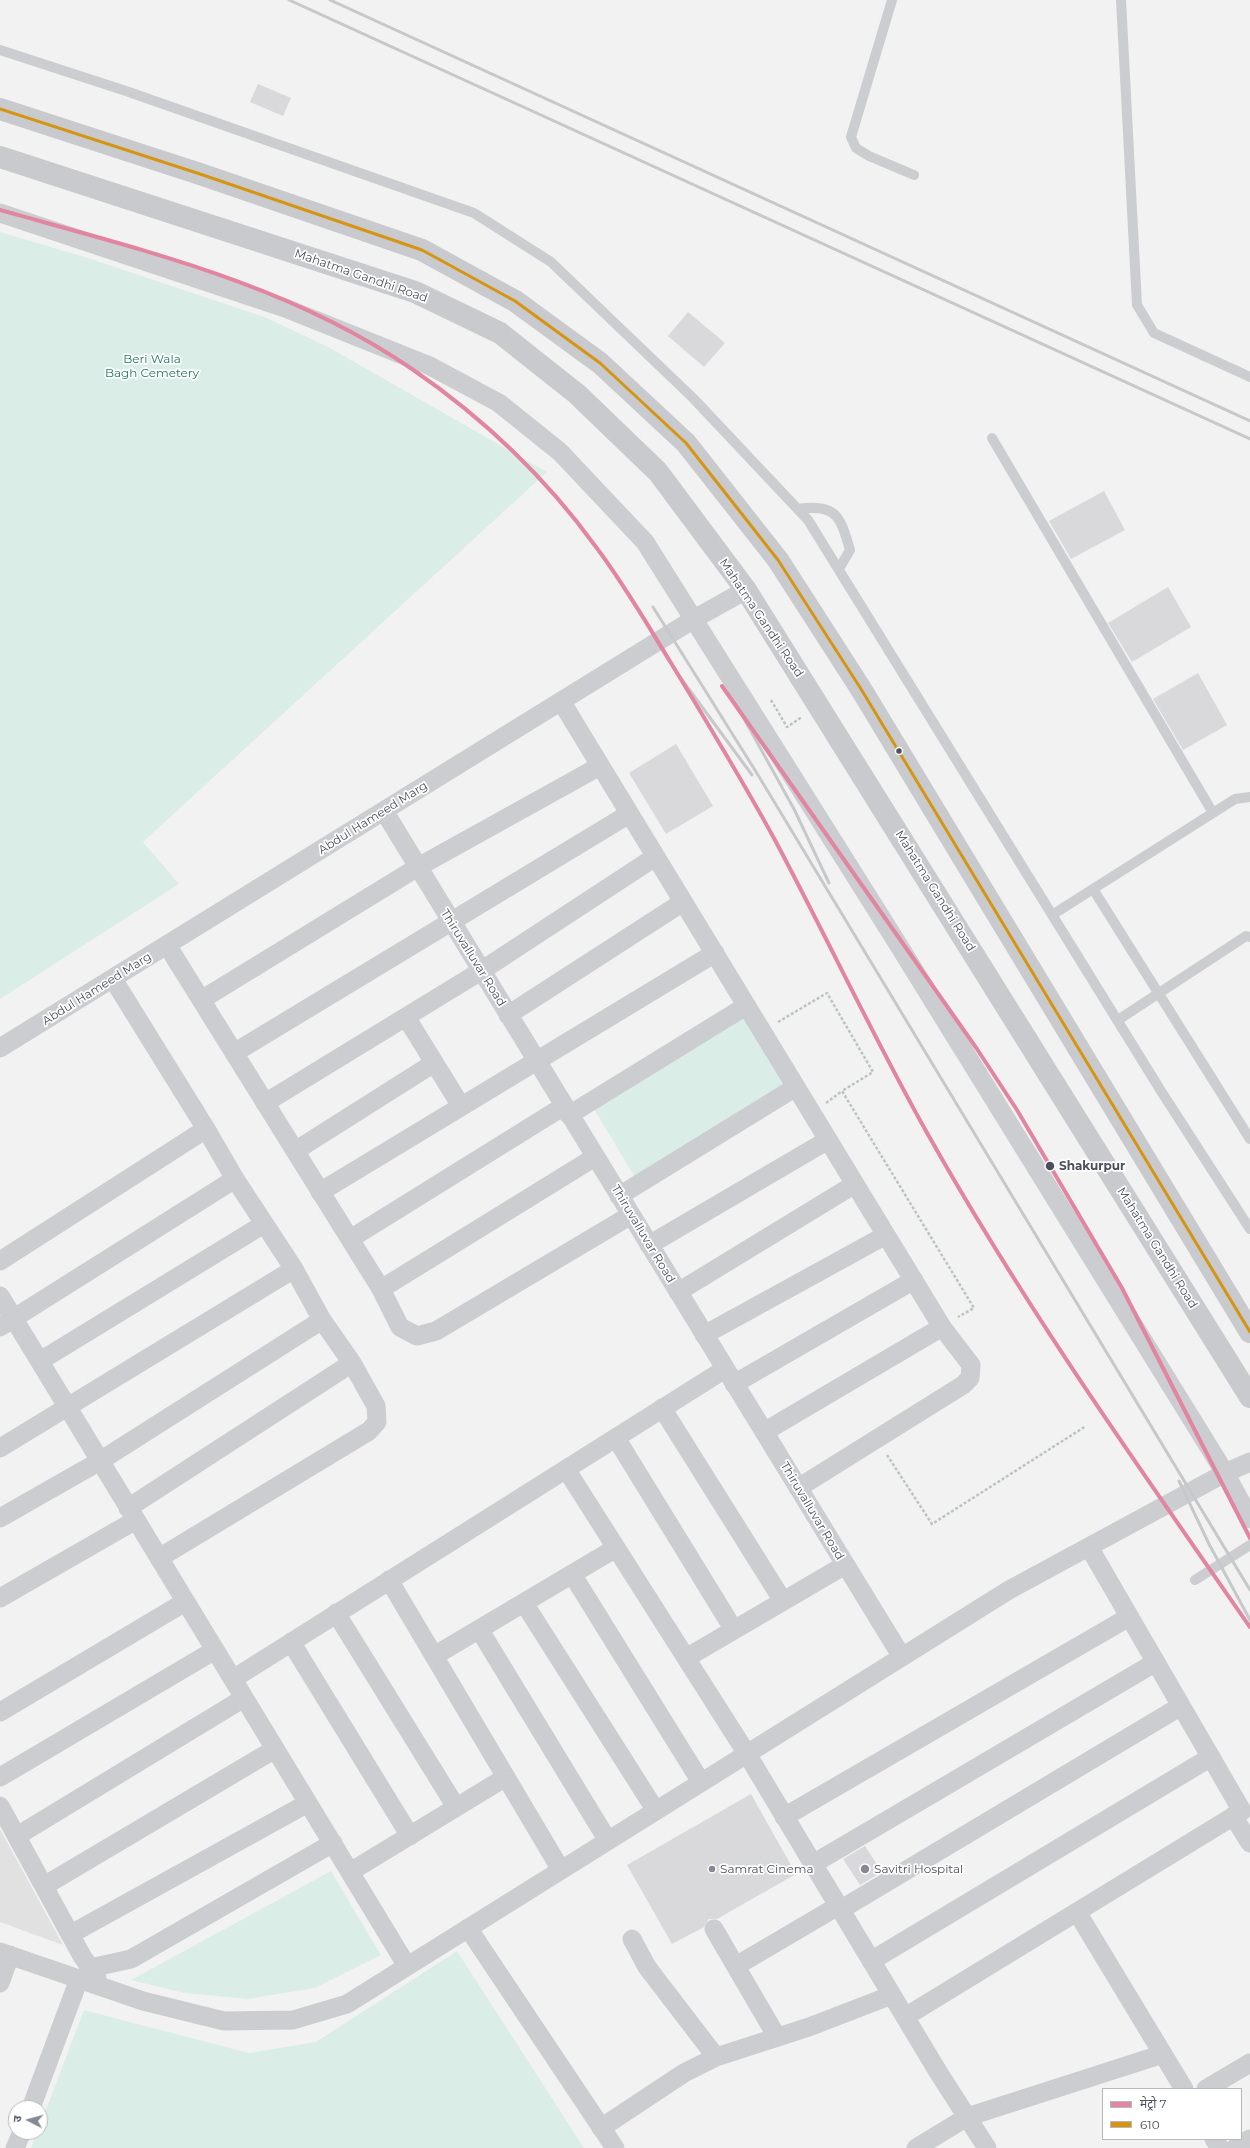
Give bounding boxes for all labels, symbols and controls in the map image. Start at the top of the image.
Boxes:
street label: Mahatma Gandhi Road [292,246,430,306]
park label: Beri Wala Bagh Cemetery [105,352,199,380]
street label: Mahatma Gandhi Road [716,556,806,680]
unlabelled marker [894,746,904,756]
street label: Abdul Hameed Marg [316,778,430,858]
street label: Mahatma Gandhi Road [892,828,978,954]
street label: Thiruvalluvar Road [437,907,509,1009]
street label: Abdul Hameed Marg [40,949,154,1029]
place label: Shakurpur [1059,1159,1125,1173]
marker: Shakurpur [1044,1160,1056,1172]
street label: Thiruvalluvar Road [608,1182,678,1286]
street label: Mahatma Gandhi Road [1114,1185,1200,1311]
street label: Thiruvalluvar Road [777,1459,847,1563]
place label: Samrat Cinema [720,1862,814,1876]
place label: Savitri Hospital [874,1862,963,1876]
marker: Savitri Hospital [859,1863,871,1875]
marker: Samrat Cinema [707,1864,717,1874]
legend [1102,2088,1242,2140]
text: मेट्रो 7 [1140,2096,1167,2111]
north arrow [8,2100,48,2140]
text: उ [10,2115,24,2123]
text: 610 [1140,2117,1160,2132]

